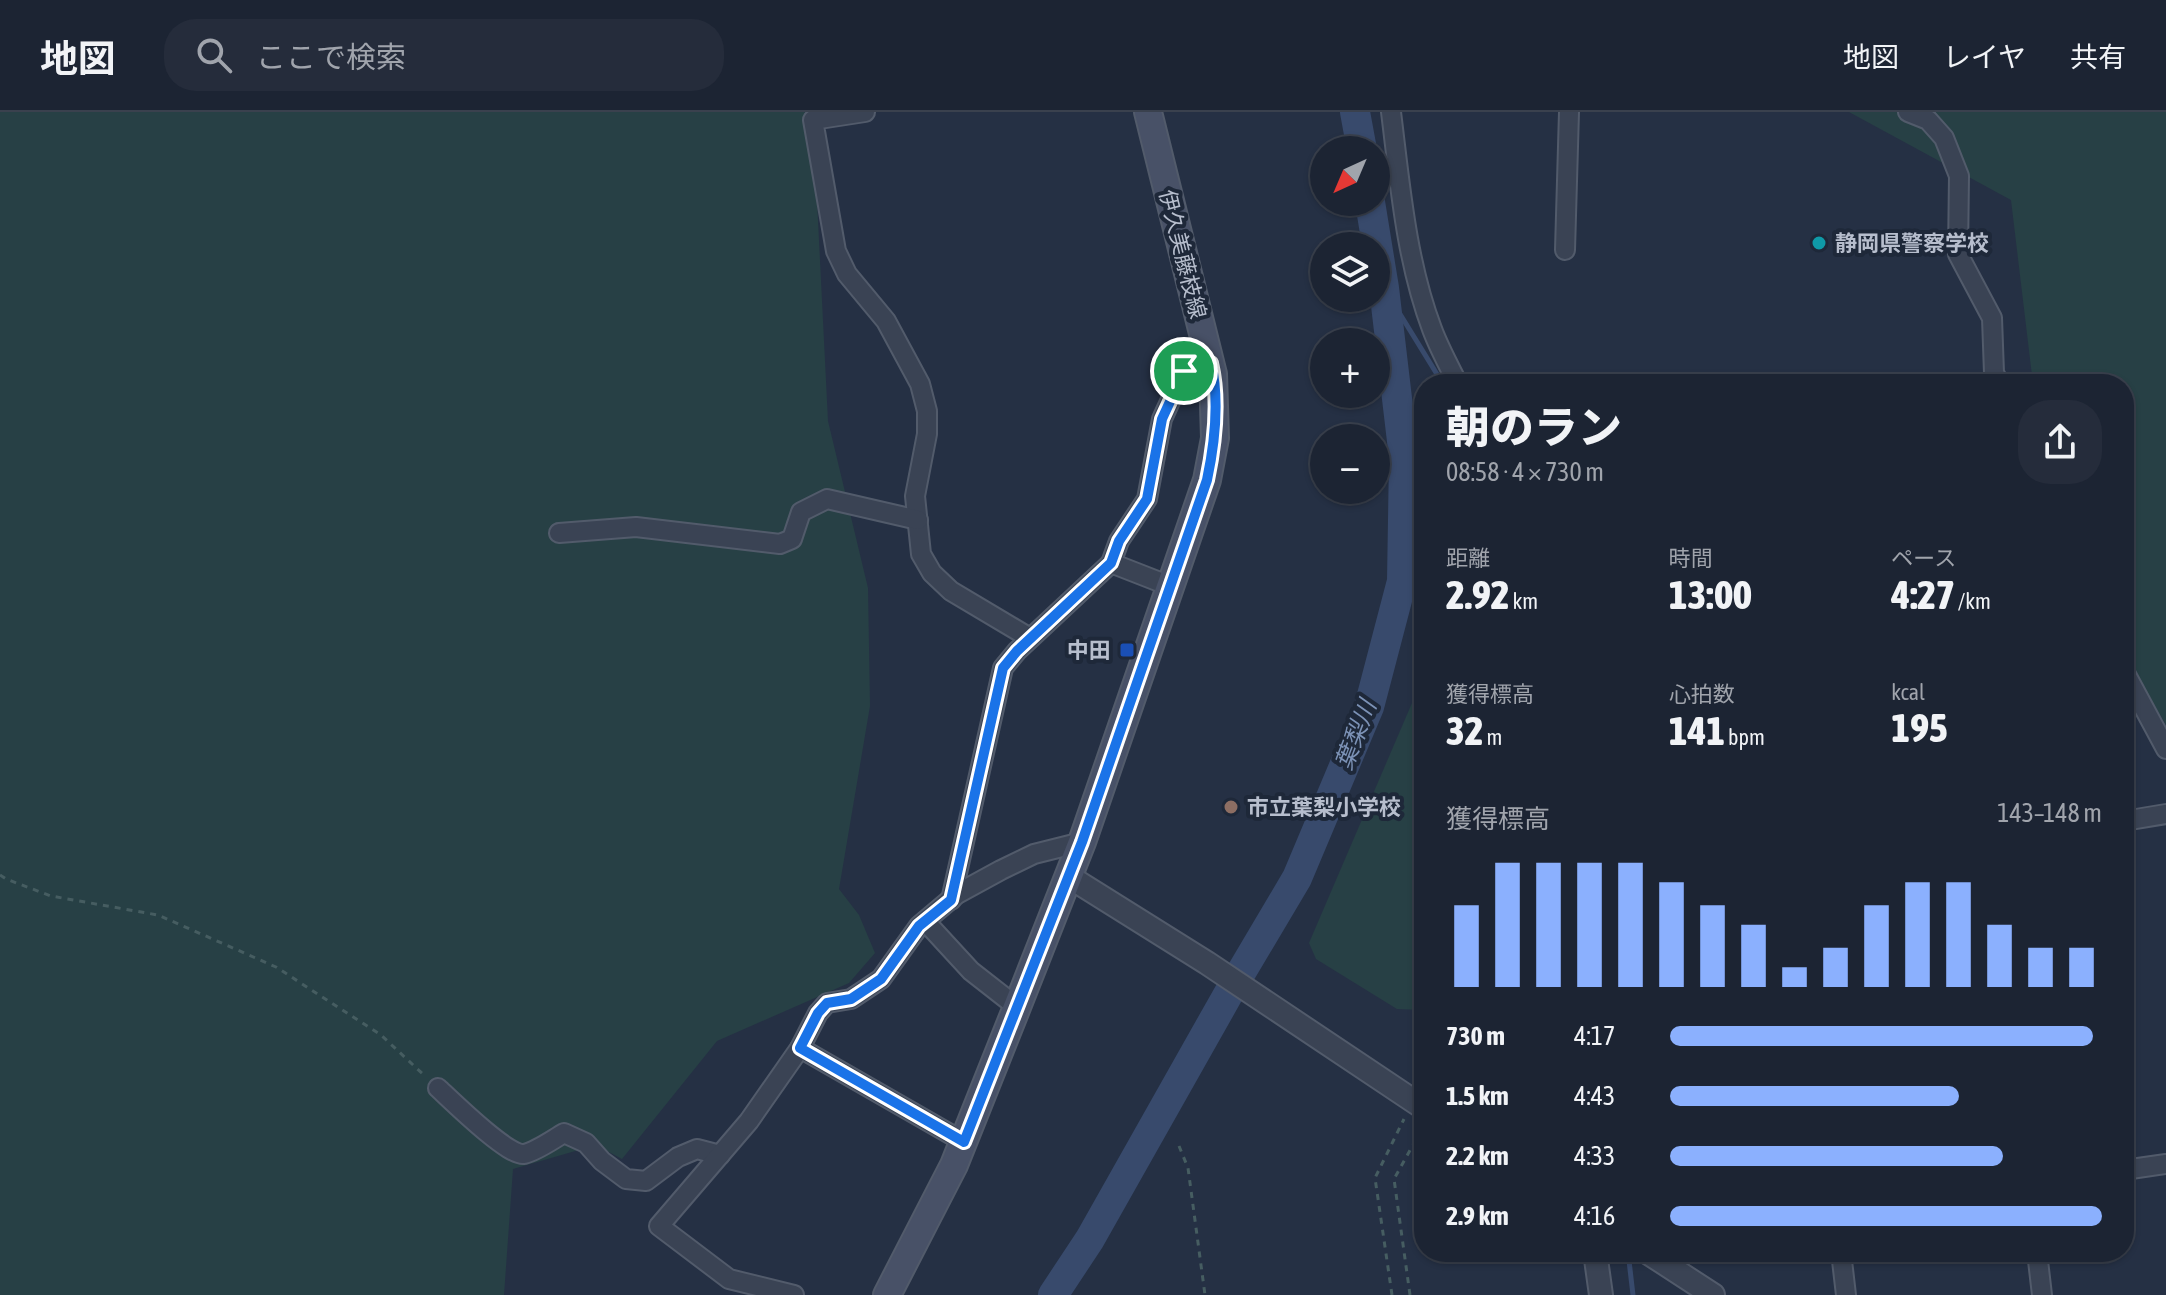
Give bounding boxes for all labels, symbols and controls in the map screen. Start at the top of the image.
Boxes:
search box [164,19,724,91]
icon: search [192,33,236,77]
text: 地図 [40,37,116,80]
text: ここで検索 [256,40,406,74]
text: 地図 [1843,41,1899,73]
text: レイヤ [1943,41,2026,73]
text: 共有 [2070,41,2126,73]
north arrow [1310,136,1390,216]
map controls [1310,136,1390,504]
street label: 伊久美藤枝線 [1154,187,1212,321]
place label: 静岡県警察学校 [1835,230,1989,256]
button: layers [1310,232,1390,312]
marker: 静岡県警察学校 [1810,234,1828,252]
button: + [1310,328,1390,408]
pin [1150,337,1218,405]
icon: arrive [1162,349,1206,393]
button: share [2018,400,2102,484]
text: 朝のラン [1446,402,1622,452]
button: − [1310,424,1390,504]
text: 08:58 · 4 × 730 m [1446,457,1604,487]
text: 距離 [1446,545,1490,571]
text: 時間 [1669,545,1713,571]
text: ペース [1891,545,1956,571]
text: 2.92 [1446,572,1510,617]
text: 13:00 [1669,572,1752,617]
text: 4:27 [1891,572,1955,617]
text: km [1510,588,1538,614]
text: /km [1955,588,1991,614]
place label: 中田 [1067,637,1111,663]
marker: 中田 [1118,641,1136,659]
text: kcal [1891,679,1925,705]
text: 獲得標高 [1446,681,1534,707]
text: 心拍数 [1669,681,1735,707]
water label: 葉梨川 [1330,694,1382,773]
text: 195 [1891,705,1948,750]
text: 32 [1446,708,1484,753]
text: 141 [1669,708,1725,753]
text: m [1484,724,1502,750]
text: bpm [1725,724,1765,750]
place label: 市立葉梨小学校 [1247,794,1401,820]
marker: 市立葉梨小学校 [1222,798,1240,816]
text: 143–148 m [1997,798,2102,828]
text: 獲得標高 [1446,804,1550,834]
text: 730 m [1446,1021,1505,1051]
text: 4:17 [1574,1021,1615,1051]
text: 1.5 km [1446,1081,1509,1111]
text: 4:43 [1574,1081,1615,1111]
text: 2.2 km [1446,1141,1509,1171]
text: 4:33 [1574,1141,1615,1171]
text: 2.9 km [1446,1201,1509,1231]
text: 4:16 [1574,1201,1615,1231]

